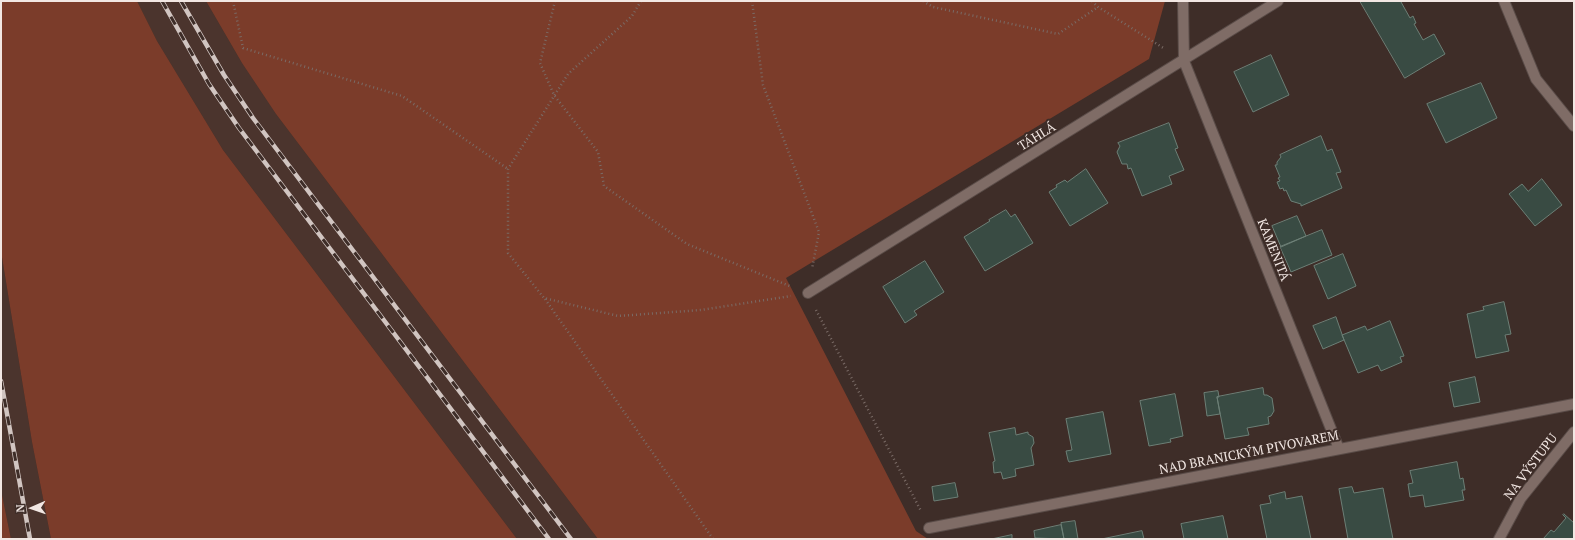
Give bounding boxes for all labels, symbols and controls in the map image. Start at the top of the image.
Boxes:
street label: TÁHLÁ [1015,119,1059,155]
street label: KAMENITÁ [1253,217,1293,283]
street label: NAD BRANICKÝM PIVOVAREM [1158,428,1340,478]
street label: NA VÝSTUPU [1501,431,1561,503]
north arrow [12,488,52,528]
text: N [13,504,27,513]

